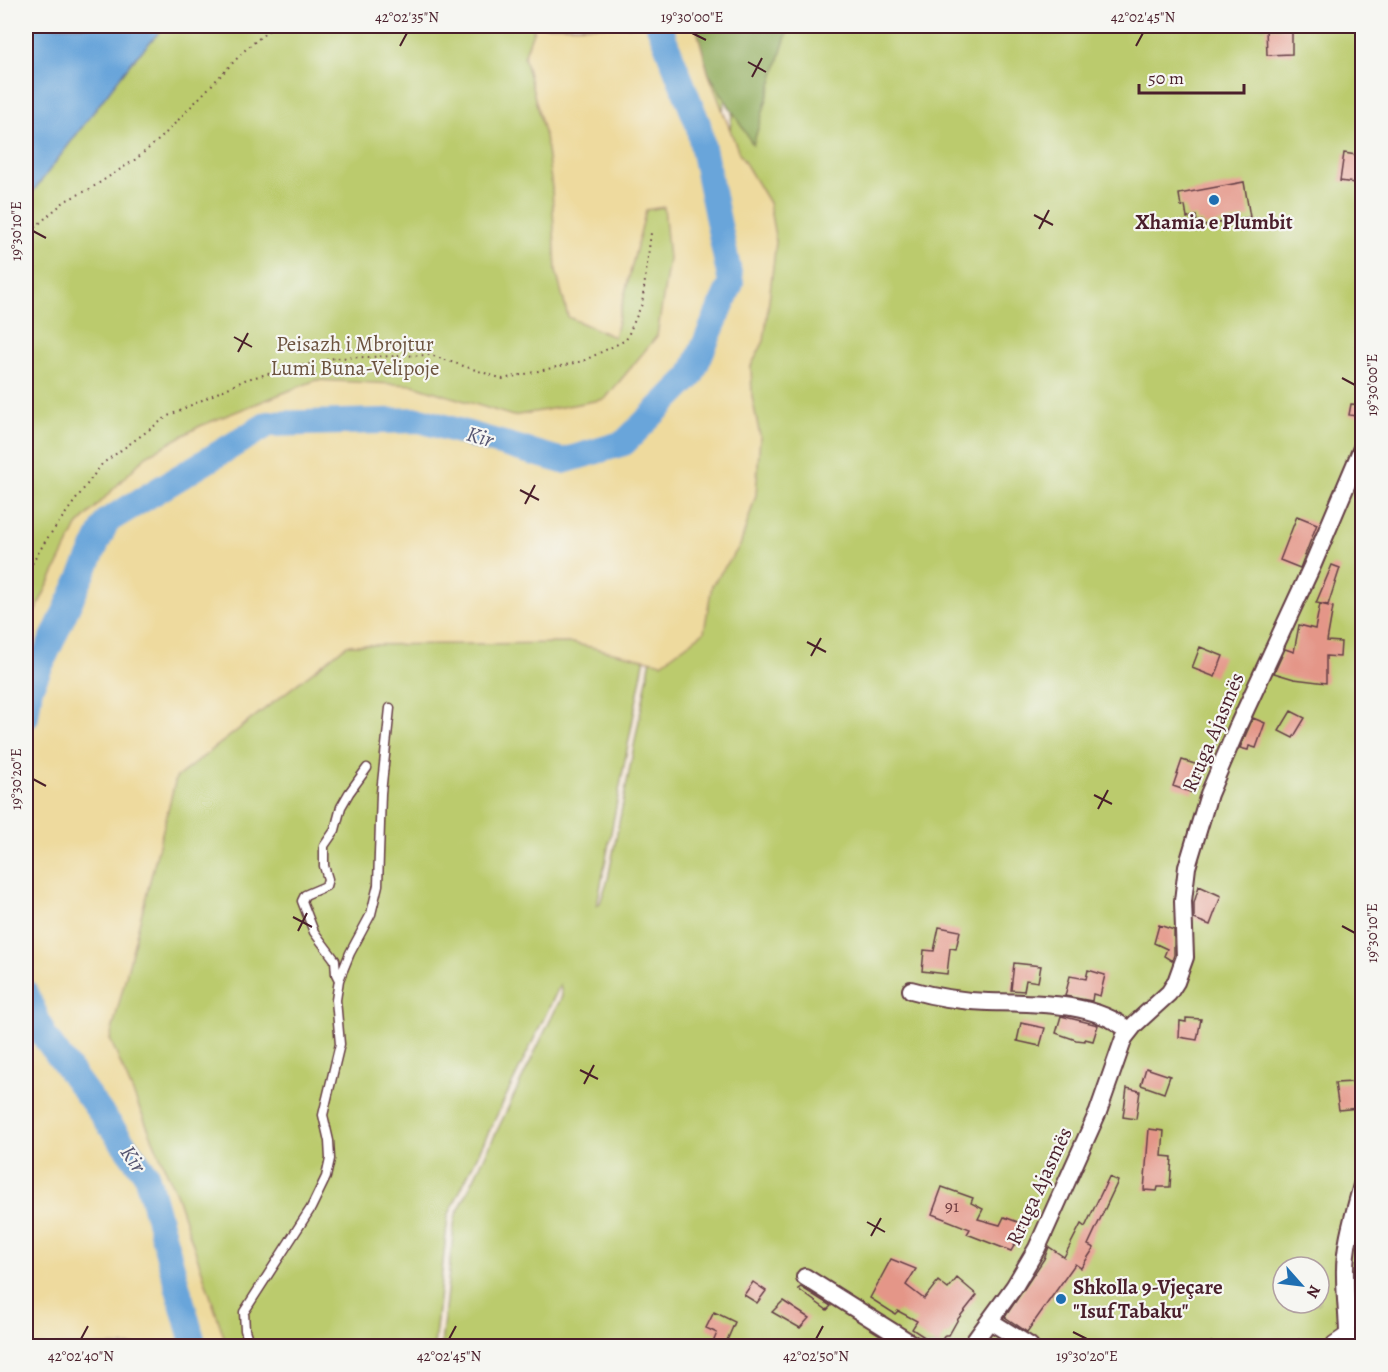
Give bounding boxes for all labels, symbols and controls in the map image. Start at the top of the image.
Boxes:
text: 42°02'35"N [375,7,439,27]
text: 19°30'00"E [661,7,723,27]
text: 42°02'45"N [1111,7,1176,27]
scale bar [1139,57,1244,95]
text: 50 m [1148,66,1184,90]
marker: Xhamia e Plumbit [1207,193,1221,207]
text: 19°30'10"E [6,201,26,261]
place label: Xhamia e Plumbit [1135,208,1293,236]
park label: Peisazh i Mbrojtur Lumi Buna-Velipoje [271,330,439,382]
text: 19°30'00"E [1362,354,1382,416]
water label: Kir [463,419,498,455]
street label: Rruga Ajasmës [1175,668,1251,796]
text: 19°30'20"E [6,748,26,810]
text: 19°30'10"E [1362,903,1382,963]
street label: Rruga Ajasmës [999,1122,1079,1250]
water label: Kir [113,1140,154,1180]
house number: 91 [945,1194,959,1218]
north arrow [1271,1255,1331,1315]
place label: Shkolla 9-Vjeçare "Isuf Tabaku" [1073,1273,1223,1325]
text: N [1301,1281,1326,1302]
marker: Shkolla 9-Vjeçare "Isuf Tabaku" [1054,1292,1068,1306]
text: 42°02'40"N [48,1346,114,1366]
text: 42°02'45"N [417,1346,482,1366]
text: 42°02'50"N [783,1346,849,1366]
text: 19°30'20"E [1056,1346,1118,1366]

